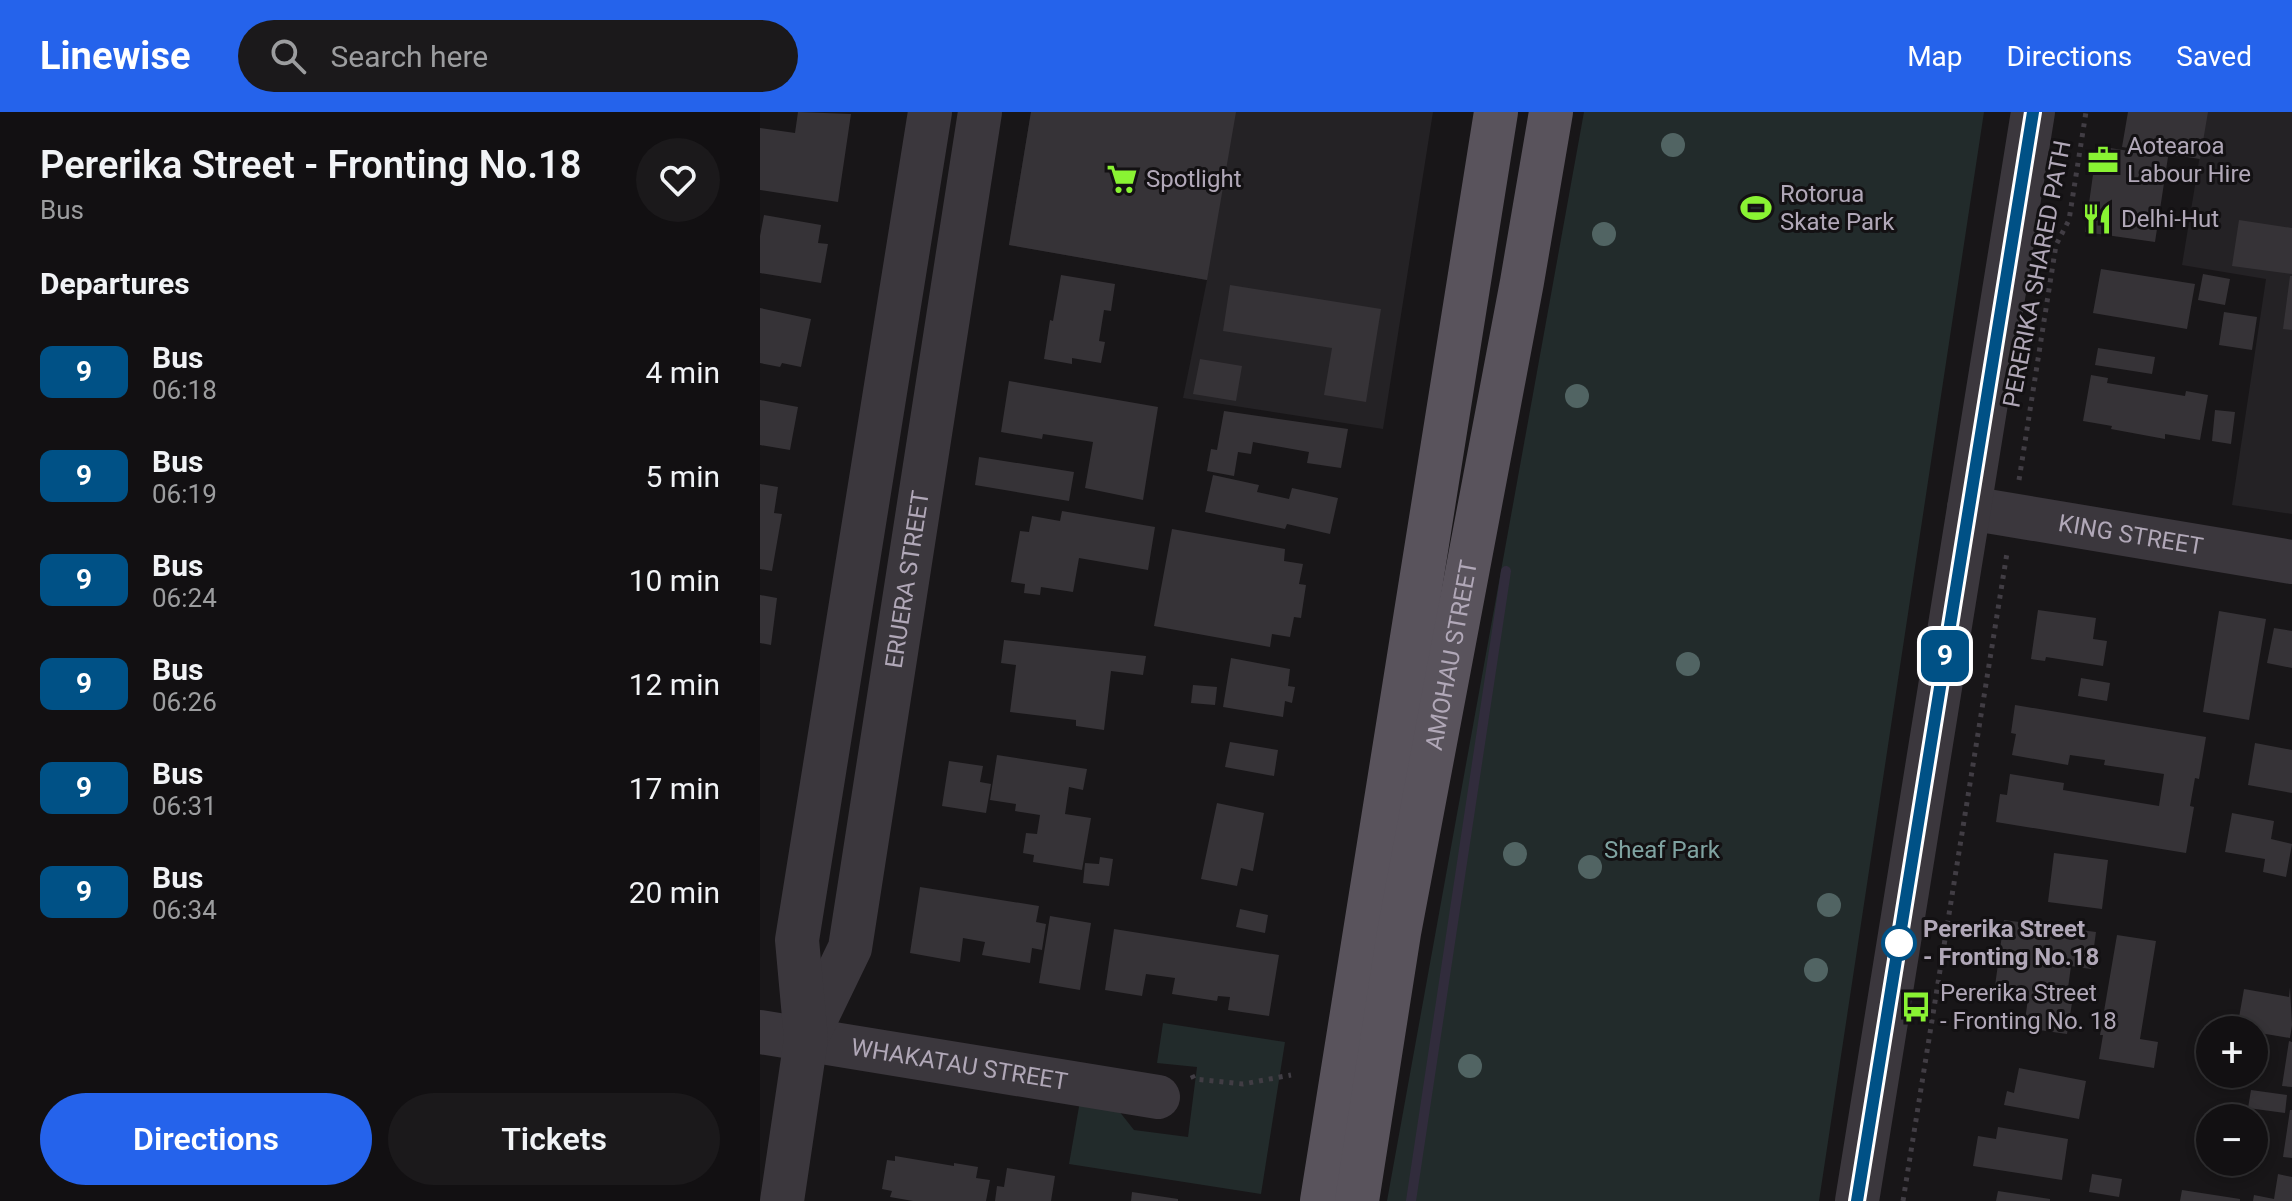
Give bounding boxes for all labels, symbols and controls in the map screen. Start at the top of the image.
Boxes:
search box [238,20,798,92]
text: Linewise [40,34,190,78]
icon: search [266,34,310,78]
text: Search here [330,39,488,74]
text: Map [1907,40,1963,73]
text: Directions [2007,40,2132,73]
text: Saved [2176,40,2252,73]
place label: Aotearoa Labour Hire [2127,132,2251,188]
button: heart [636,138,720,222]
street label: PERERIKA SHARED PATH [1997,138,2077,410]
text: Pererika Street - Fronting No.18 [40,143,581,187]
office icon: Aotearoa Labour Hire [2086,143,2120,177]
supermarket icon: Spotlight [1105,162,1139,196]
place label: Spotlight [1146,165,1242,193]
place label: Rotorua Skate Park [1780,180,1895,236]
sports icon: Rotorua Skate Park [1739,191,1773,225]
text: Bus [40,195,84,225]
restaurant icon: Delhi-Hut [2080,202,2114,236]
place label: Delhi-Hut [2121,205,2219,233]
text: Departures [40,266,190,301]
text: Bus [152,340,203,375]
text: 9 [76,355,92,388]
text: 4 min [646,355,720,390]
text: 06:18 [152,375,217,405]
text: Bus [152,444,203,479]
text: 9 [76,459,92,492]
text: 5 min [646,459,720,494]
text: 06:19 [152,479,217,509]
street label: ERUERA STREET [880,489,935,670]
street label: KING STREET [2056,509,2205,561]
text: Bus [152,548,203,583]
street label: AMOHAU STREET [1420,558,1483,752]
text: 9 [76,563,92,596]
text: 10 min [629,563,720,598]
text: 06:24 [152,583,217,613]
line badge: 9 [1919,630,1971,682]
text: 9 [1937,639,1953,672]
text: Bus [152,652,203,687]
text: 9 [76,667,92,700]
text: 12 min [629,667,720,702]
text: 06:26 [152,687,217,717]
text: Bus [152,756,203,791]
text: 9 [76,771,92,804]
text: 17 min [629,771,720,806]
text: 06:31 [152,791,217,821]
park label: Sheaf Park [1604,836,1721,864]
text: Bus [152,860,203,895]
text: 9 [76,875,92,908]
text: 20 min [629,875,720,910]
text: 06:34 [152,895,217,925]
place label: Pererika Street - Fronting No.18 [1923,915,2099,971]
marker: Pererika Street - Fronting No.18 [1882,926,1916,960]
place label: Pererika Street - Fronting No. 18 [1940,979,2117,1035]
bus stop icon: Pererika Street - Fronting No. 18 [1899,990,1933,1024]
map controls [2196,1016,2268,1176]
button: + [2196,1016,2268,1088]
street label: WHAKATAU STREET [849,1033,1070,1096]
button: Directions [40,1093,372,1185]
button: Tickets [388,1093,720,1185]
button: − [2196,1104,2268,1176]

